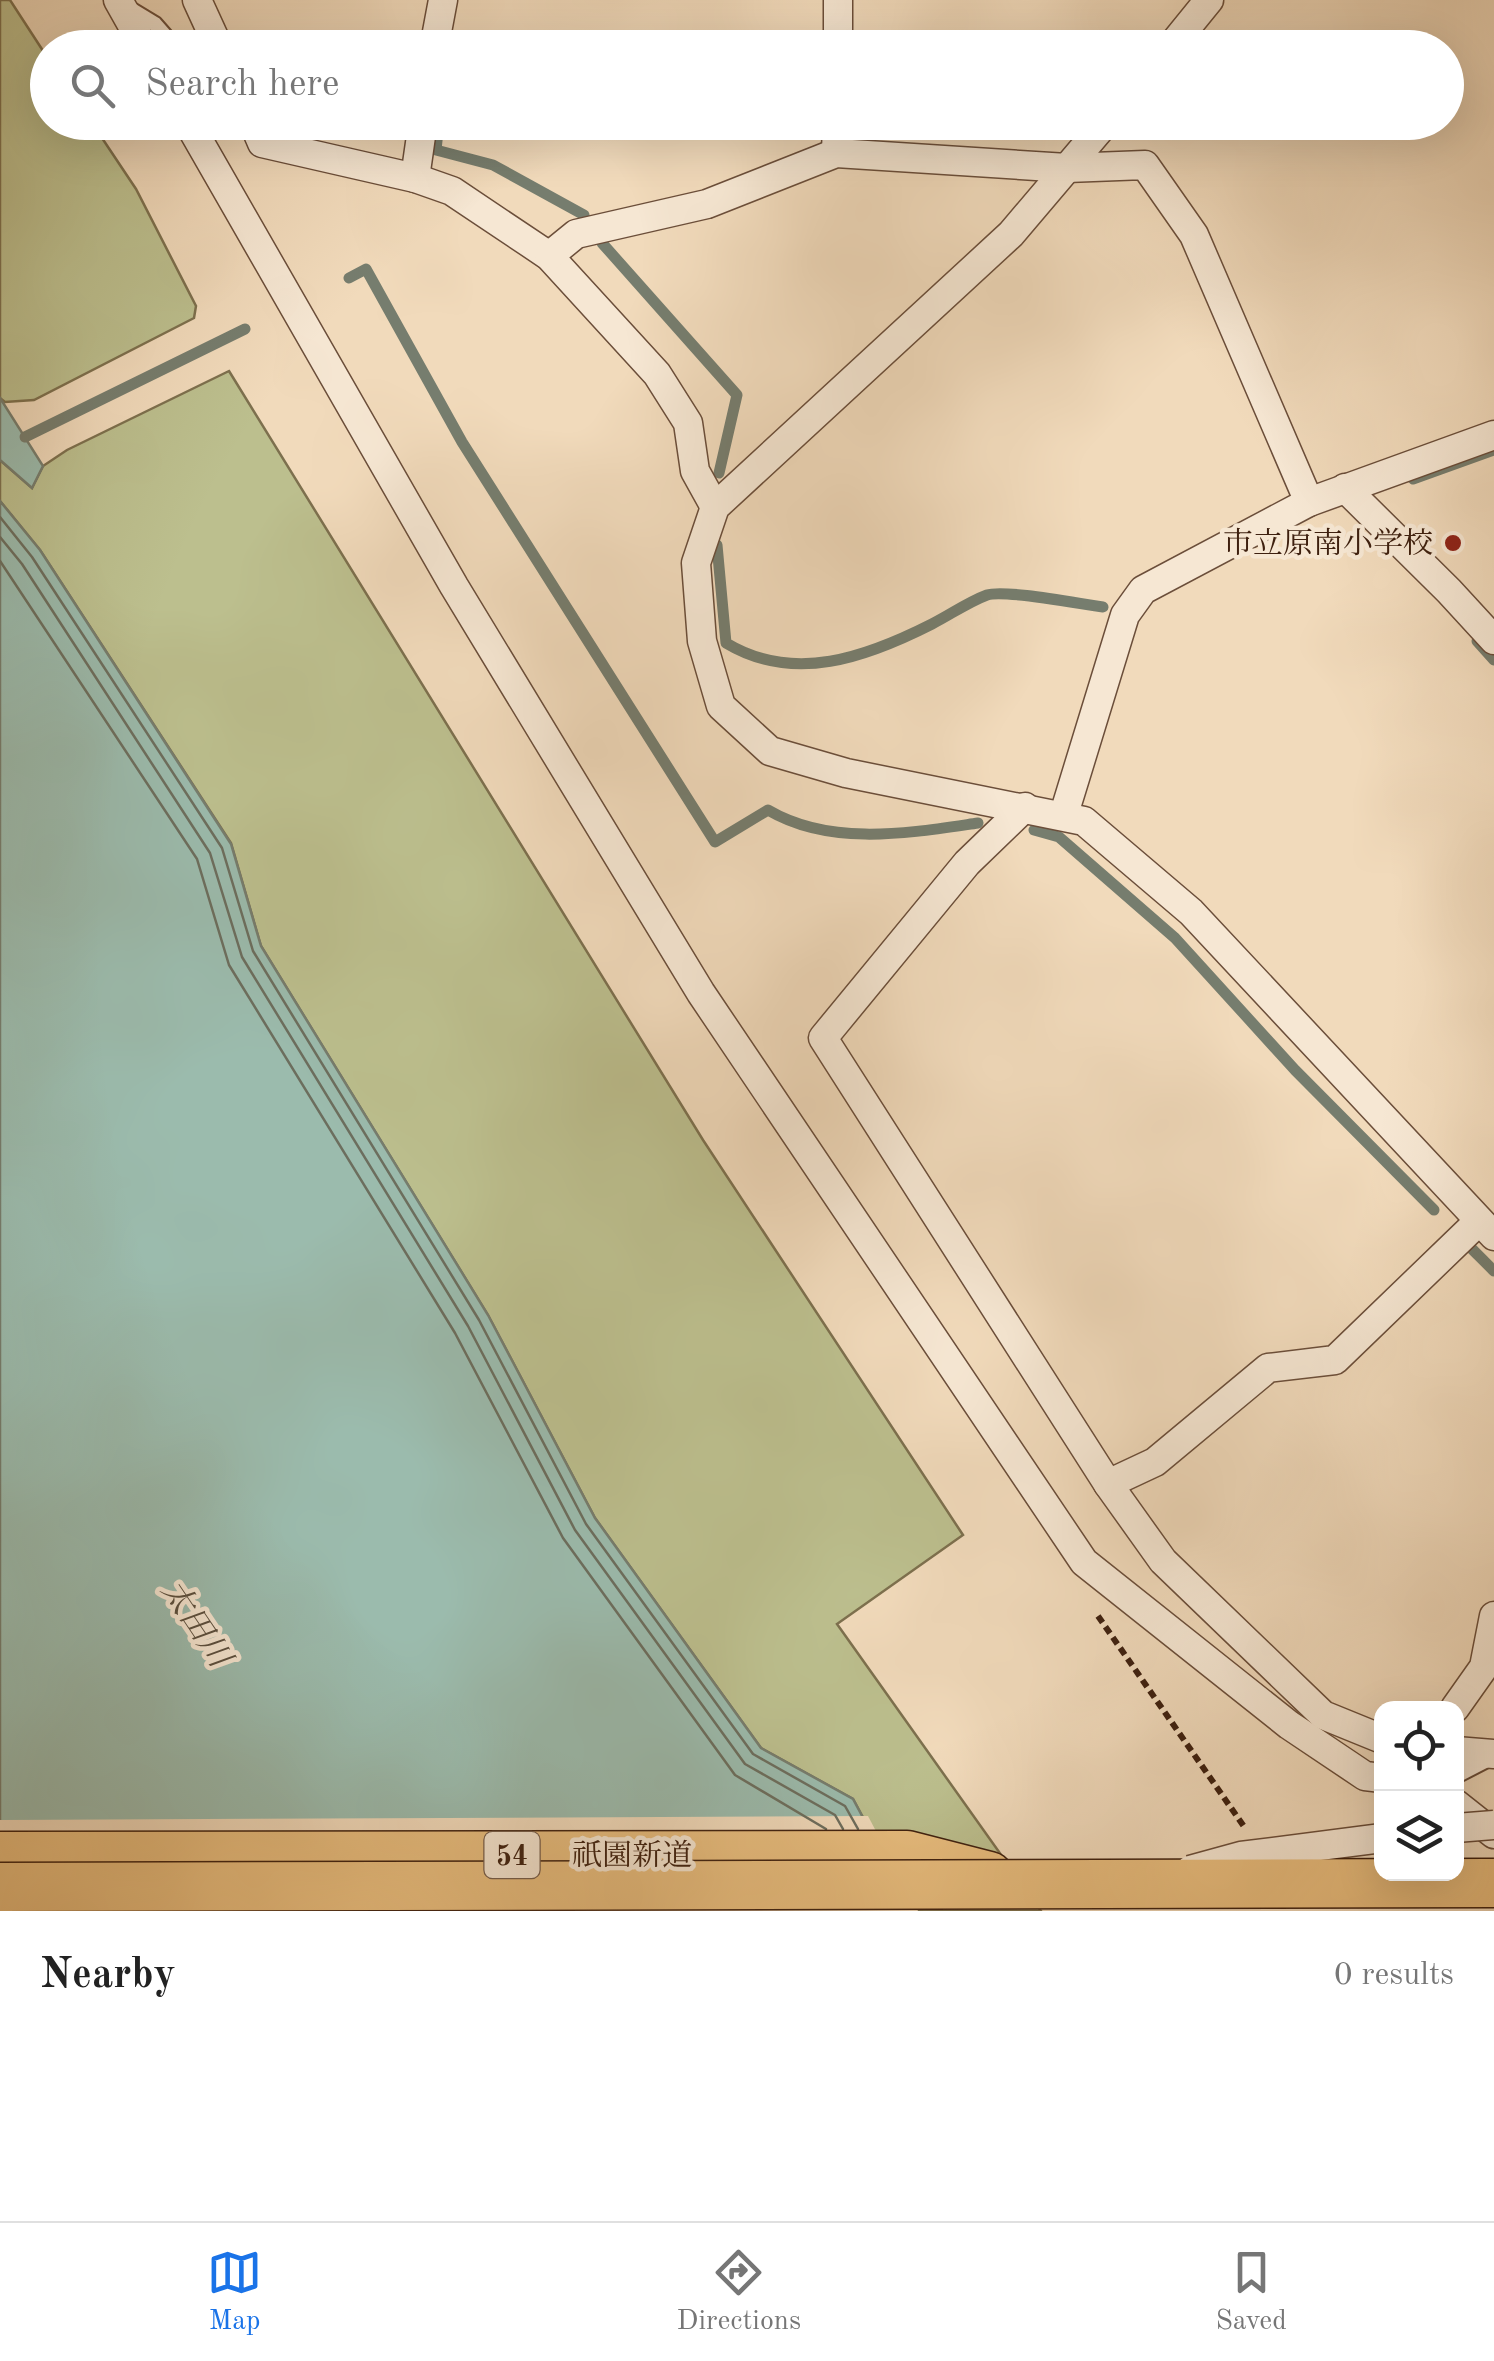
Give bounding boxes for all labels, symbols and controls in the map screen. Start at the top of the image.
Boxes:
search box [30,30,1464,140]
icon: search [65,58,120,113]
text: Search here [145,66,340,104]
place label: 市立原南小学校 [1223,527,1433,560]
marker: 市立原南小学校 [1442,532,1464,554]
water label: 太田川 [154,1574,239,1676]
map controls [1374,1701,1464,1881]
button: locate [1374,1701,1464,1791]
button: layers [1374,1791,1464,1881]
road number: 54 [484,1832,540,1878]
street label: 祇園新道 [572,1839,692,1872]
text: Nearby [40,1955,176,1997]
text: 0 results [1334,1960,1454,1992]
tab: Map [207,2245,262,2340]
tab: Directions [677,2245,801,2340]
tab: Saved [1215,2245,1287,2340]

